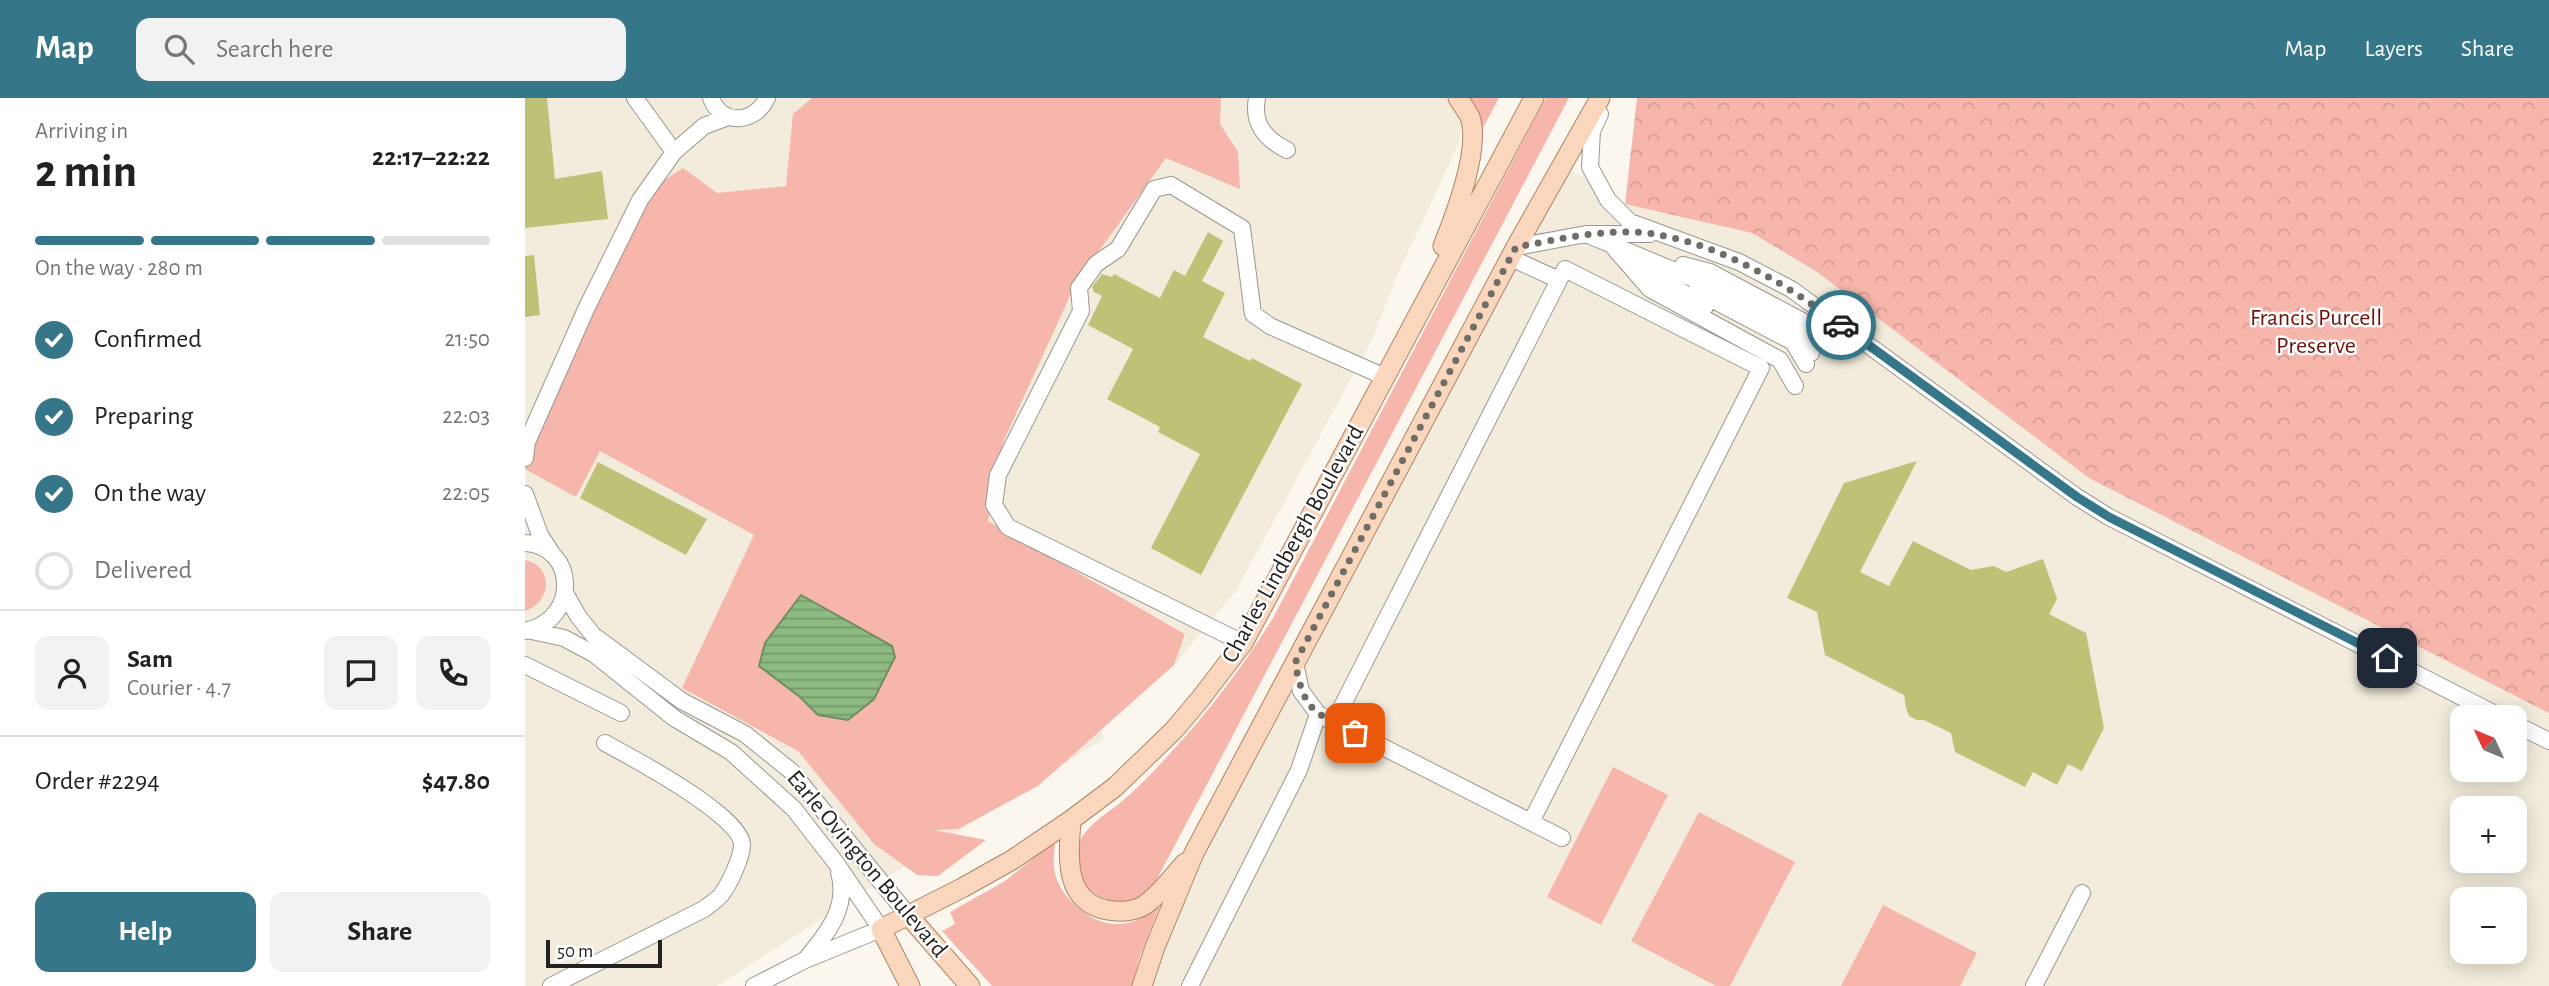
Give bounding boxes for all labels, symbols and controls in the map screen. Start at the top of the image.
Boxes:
search box [136,18,626,81]
icon: search [160,30,198,68]
text: Map [35,32,94,65]
text: Search here [216,36,334,62]
text: Map [2284,37,2326,61]
text: Layers [2364,37,2423,61]
text: Share [2461,37,2514,61]
text: Arriving in [35,120,128,143]
text: 22:17–22:22 [372,144,490,170]
text: 2 min [35,149,137,195]
text: On the way · 280 m [35,257,203,280]
courier [1806,290,1876,360]
icon: car [1822,306,1860,344]
park label: Francis Purcell Preserve [2250,306,2382,358]
icon: check [35,321,73,359]
text: Confirmed [94,326,202,352]
text: 21:50 [445,328,490,351]
icon: check [35,398,73,436]
text: Preparing [94,403,193,429]
text: 22:03 [442,405,490,428]
street label: Charles Lindbergh Boulevard [1218,421,1368,667]
icon: check [35,475,73,513]
text: On the way [94,480,206,506]
text: 22:05 [442,482,490,505]
text: Delivered [94,557,192,583]
pin [2357,628,2417,688]
button: person [35,636,109,710]
button: chat [324,636,398,710]
button: phone [416,636,490,710]
icon: home [2368,639,2406,677]
text: Sam [127,646,173,672]
text: Courier · 4.7 [127,677,231,700]
pin [1325,703,1385,763]
north arrow [2450,705,2527,782]
map controls [2450,705,2527,964]
icon: bag [1336,714,1374,752]
street label: Earle Ovington Boulevard [782,766,952,962]
text: Order #2294 [35,768,160,794]
text: $47.80 [422,768,490,794]
button: + [2450,796,2527,873]
button: − [2450,887,2527,964]
button: Help [35,892,256,972]
button: Share [270,892,490,972]
scale bar [546,937,661,969]
text: 50 m [557,942,593,961]

